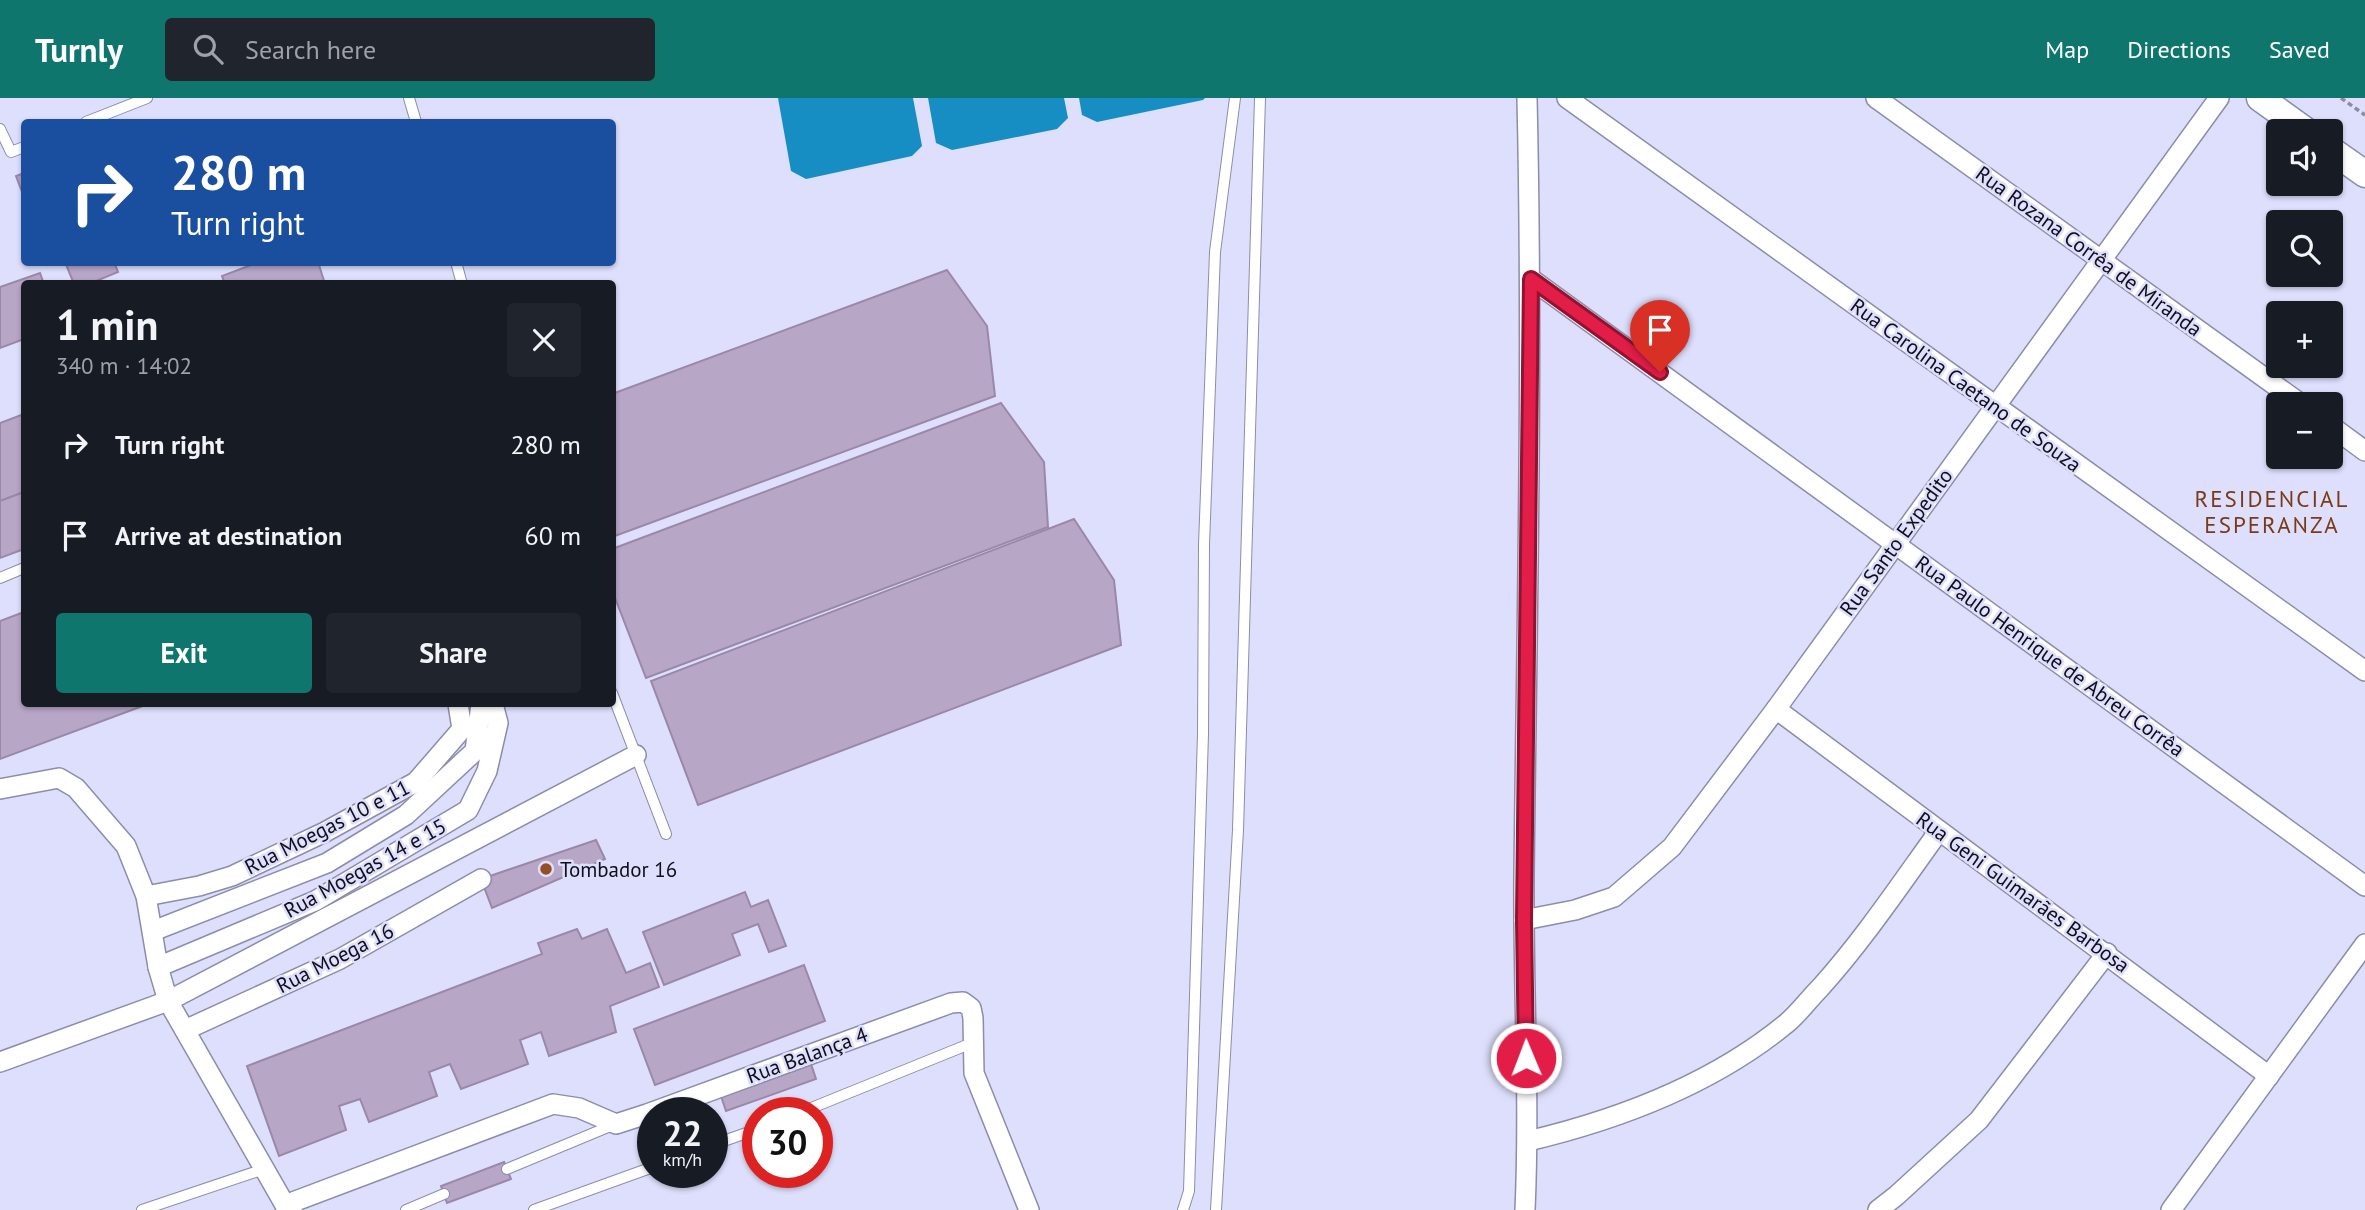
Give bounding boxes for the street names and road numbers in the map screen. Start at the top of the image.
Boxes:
street label: Rua Rozana Corrêa de Miranda [1970,160,2208,342]
street label: Rua Carolina Caetano de Souza [1845,292,2087,478]
street label: Rua Santo Expedito [1833,463,1959,621]
street label: Rua Paulo Henrique de Abreu Corrêa [1910,549,2190,763]
street label: Rua Moegas 10 e 11 [240,774,414,880]
street label: Rua Geni Guimarães Barbosa [1911,805,2135,979]
street label: Rua Moegas 14 e 15 [279,812,451,924]
street label: Rua Moega 16 [272,917,398,999]
street label: Rua Balança 4 [743,1021,871,1089]

